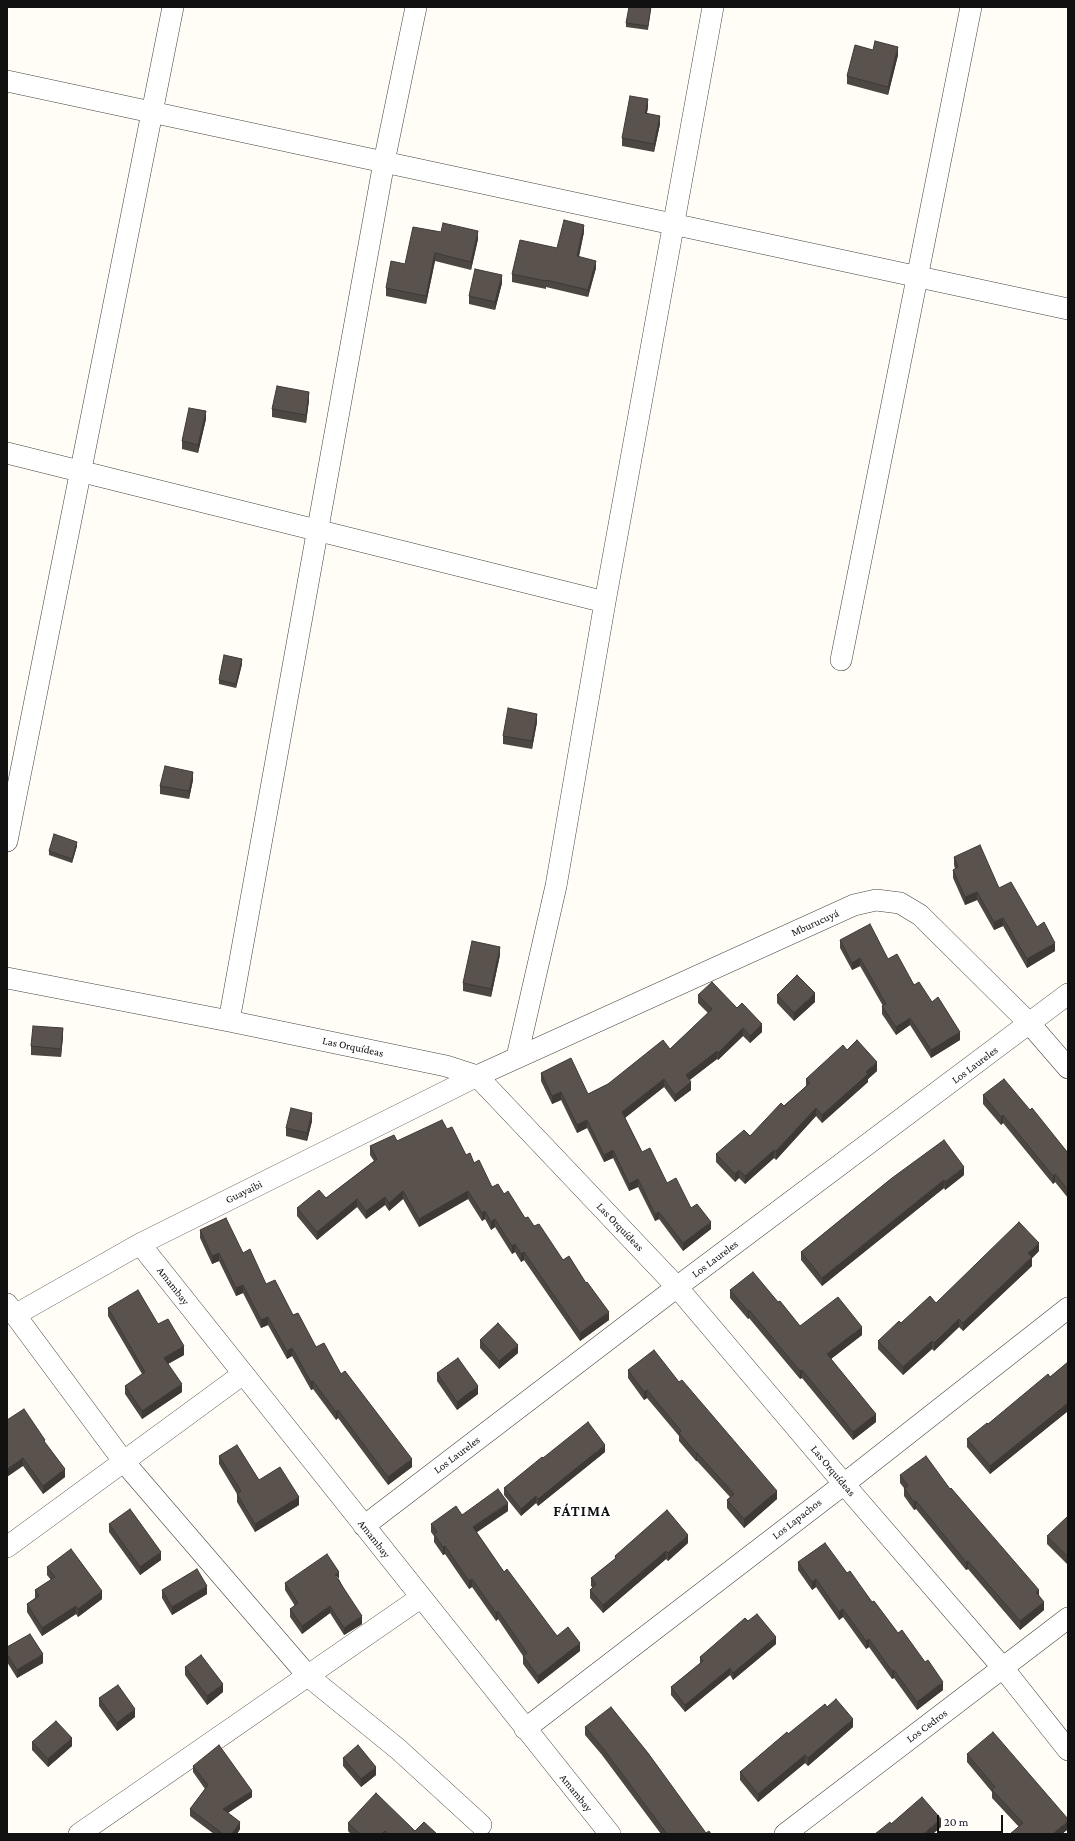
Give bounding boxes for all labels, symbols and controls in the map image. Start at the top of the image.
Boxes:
street label: Mburucuyá [789,907,841,939]
street label: Las Orquídeas [321,1034,385,1060]
street label: Los Laureles [949,1043,1001,1087]
street label: Guayaibi [223,1177,265,1207]
street label: Las Orquídeas [594,1200,646,1254]
street label: Los Laureles [689,1237,741,1281]
street label: Amambay [154,1264,192,1308]
street label: Los Laureles [431,1433,483,1477]
street label: Las Orquídeas [808,1443,858,1499]
street label: Los Lapachos [770,1496,824,1542]
district label: FÁTIMA [553,1502,611,1520]
street label: Amambay [355,1517,393,1561]
street label: Los Cedros [904,1706,950,1746]
street label: Amambay [557,1771,595,1815]
scale bar [939,1807,1005,1833]
text: 20 m [944,1815,968,1829]

